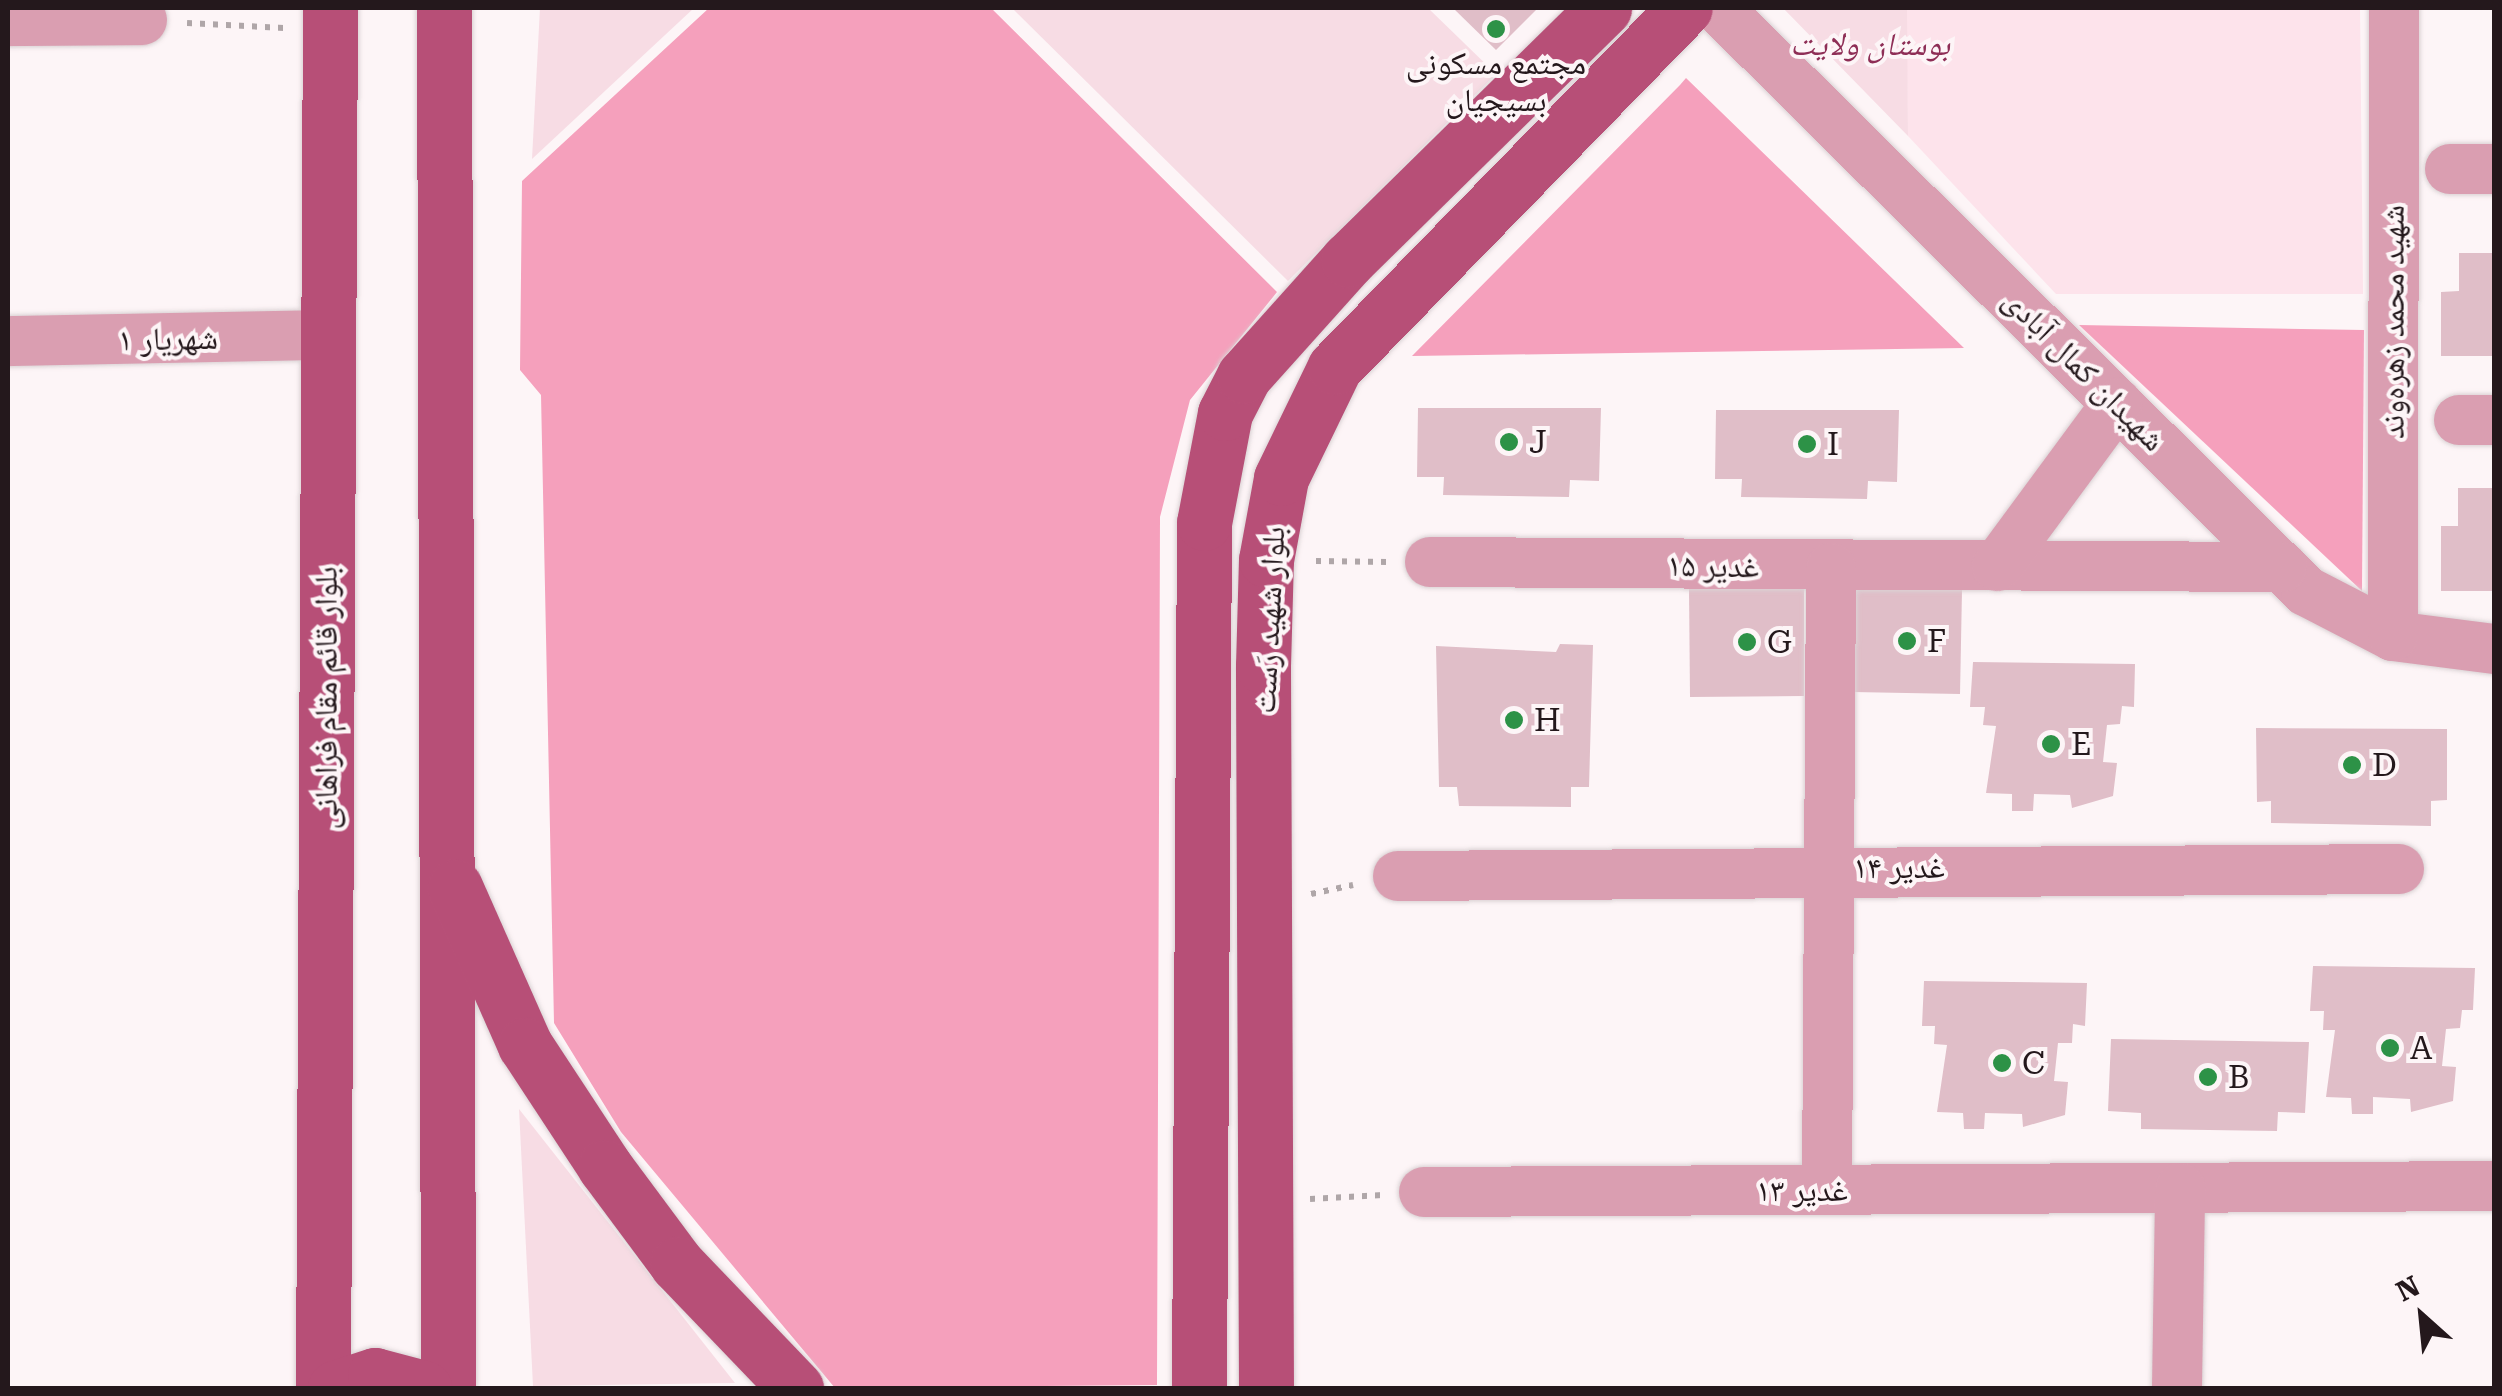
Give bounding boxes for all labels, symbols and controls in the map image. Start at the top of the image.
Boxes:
marker: مجتمع مسکونی بسیجیان [1485,18,1507,40]
park label: بوستان ولایت [1790,25,1950,63]
place label: مجتمع مسکونی بسیجیان [1406,45,1586,120]
street label: شهید محمد زهره‌وند [2374,205,2412,439]
street label: شهیدان کمال آبادی [1995,281,2173,459]
street label: شهریار ۱ [118,319,218,359]
place label: J [1529,423,1547,461]
place label: I [1827,425,1839,463]
marker: J [1498,431,1520,453]
marker: I [1796,433,1818,455]
street label: بلوار شهید رَست [1245,525,1293,715]
street label: غدیر ۱۵ [1667,546,1759,586]
street label: بلوار قائم مقام فراهانی [307,567,345,829]
place label: F [1927,622,1946,660]
place label: G [1767,623,1792,661]
marker: F [1896,630,1918,652]
marker: G [1736,631,1758,653]
place label: H [1534,701,1561,739]
marker: H [1503,709,1525,731]
place label: E [2071,725,2092,763]
marker: E [2040,733,2062,755]
place label: D [2372,746,2397,784]
marker: D [2341,754,2363,776]
street label: غدیر ۱۴ [1853,848,1945,886]
place label: A [2410,1029,2432,1067]
marker: A [2379,1037,2401,1059]
place label: C [2022,1044,2045,1082]
marker: C [1991,1052,2013,1074]
place label: B [2228,1058,2249,1096]
marker: B [2197,1066,2219,1088]
street label: غدیر ۱۳ [1756,1171,1848,1209]
north arrow [2372,1266,2472,1366]
text: N [2391,1269,2425,1308]

